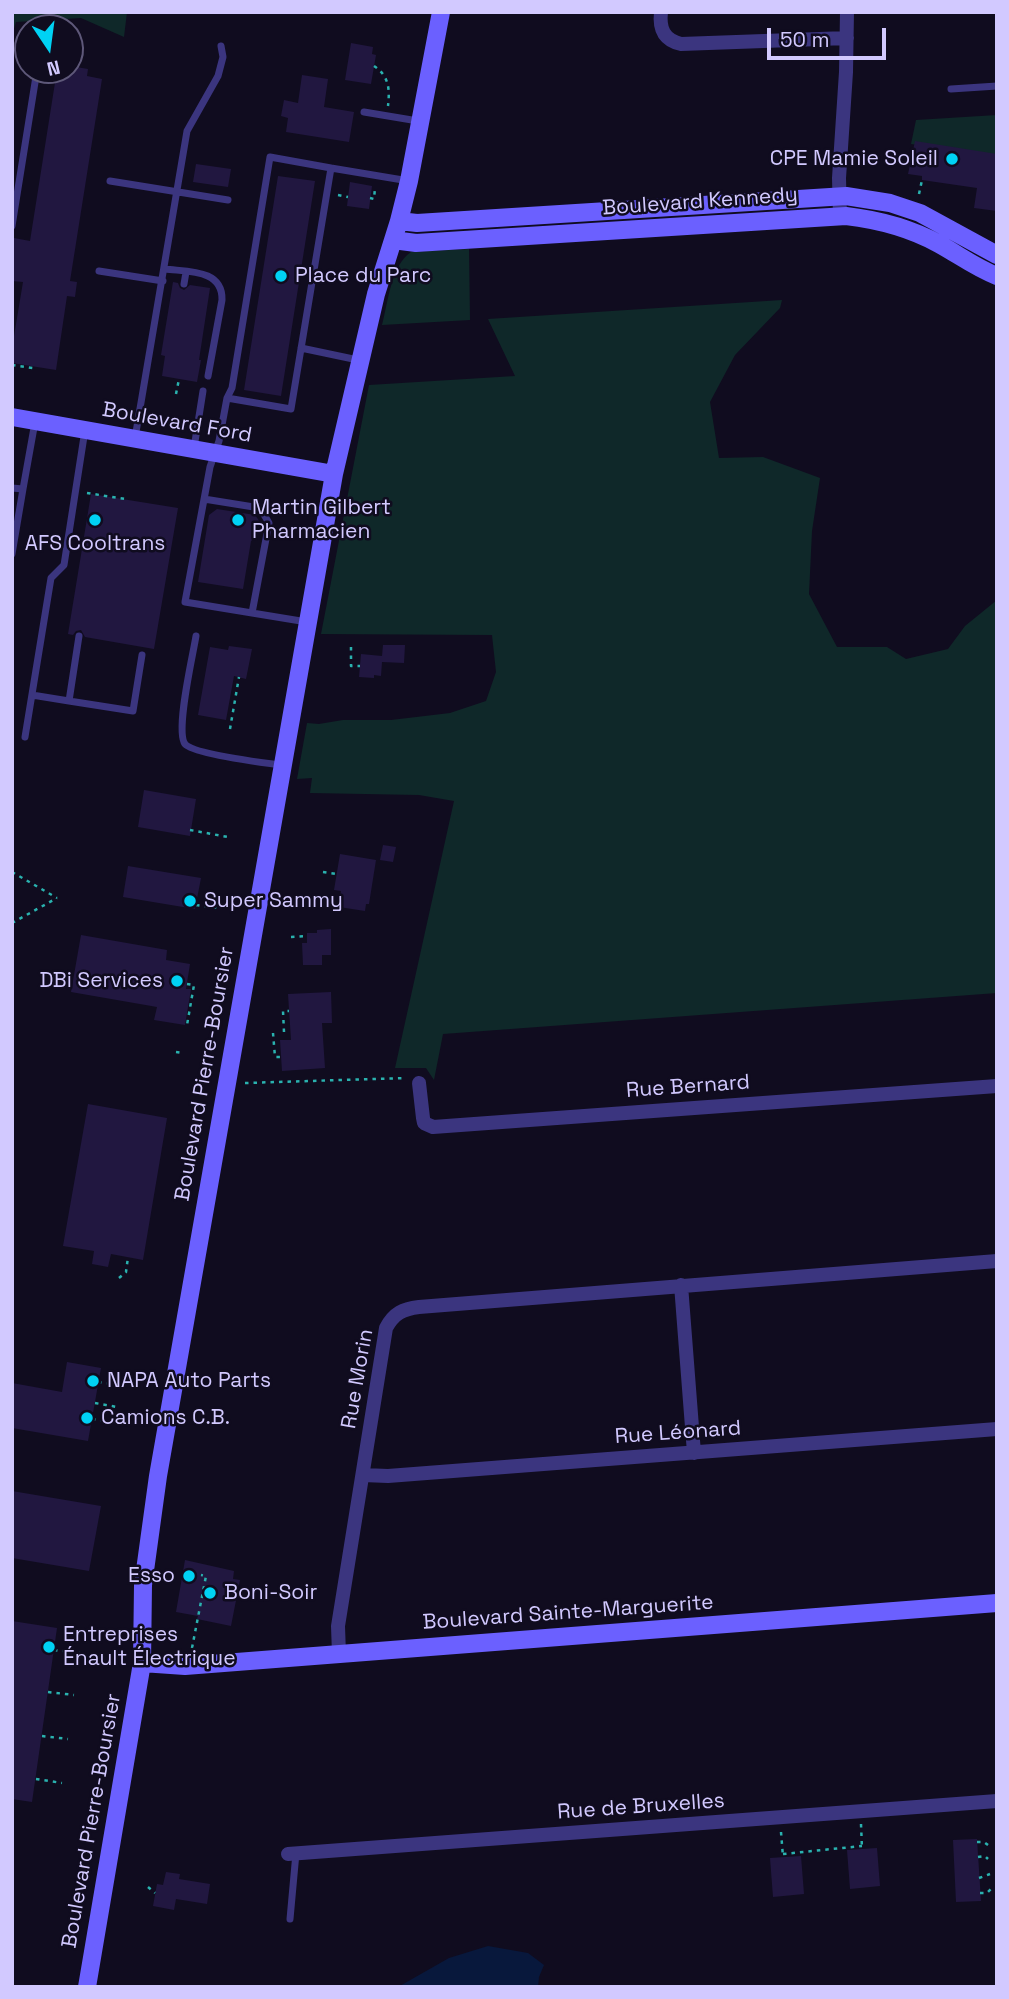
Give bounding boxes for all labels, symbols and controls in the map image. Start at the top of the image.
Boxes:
north arrow [14,14,84,84]
scale bar [771,14,890,58]
text: 50 m [780,26,830,53]
text: N [44,54,62,82]
place label: CPE Mamie Soleil [770,146,938,172]
marker: CPE Mamie Soleil [944,151,960,167]
street label: Boulevard Kennedy [601,183,799,221]
place label: Place du Parc [295,263,431,289]
marker: Place du Parc [273,268,289,284]
street label: Boulevard Ford [100,397,254,449]
place label: Martin Gilbert Pharmacien [252,495,391,545]
marker: AFS Cooltrans [87,512,103,528]
marker: Martin Gilbert Pharmacien [230,512,246,528]
place label: AFS Cooltrans [25,531,165,557]
place label: Super Sammy [204,888,343,914]
marker: Super Sammy [182,893,198,909]
street label: Boulevard Pierre-Boursier [170,945,240,1203]
place label: DBi Services [39,968,163,994]
marker: DBi Services [169,973,185,989]
street label: Rue Bernard [625,1070,751,1104]
street label: Rue Morin [337,1327,379,1431]
place label: NAPA Auto Parts [107,1368,271,1394]
marker: NAPA Auto Parts [85,1373,101,1389]
place label: Camions C.B. [101,1405,230,1431]
marker: Camions C.B. [79,1410,95,1426]
street label: Rue Léonard [614,1416,742,1450]
place label: Esso [128,1563,175,1589]
marker: Esso [181,1568,197,1584]
place label: Boni-Soir [224,1580,317,1606]
marker: Boni-Soir [202,1585,218,1601]
street label: Boulevard Sainte-Marguerite [422,1590,714,1636]
place label: Entreprises Énault Électrique [63,1622,236,1672]
marker: Entreprises Énault Électrique [41,1639,57,1655]
street label: Boulevard Pierre-Boursier [57,1692,127,1950]
street label: Rue de Bruxelles [556,1789,726,1825]

